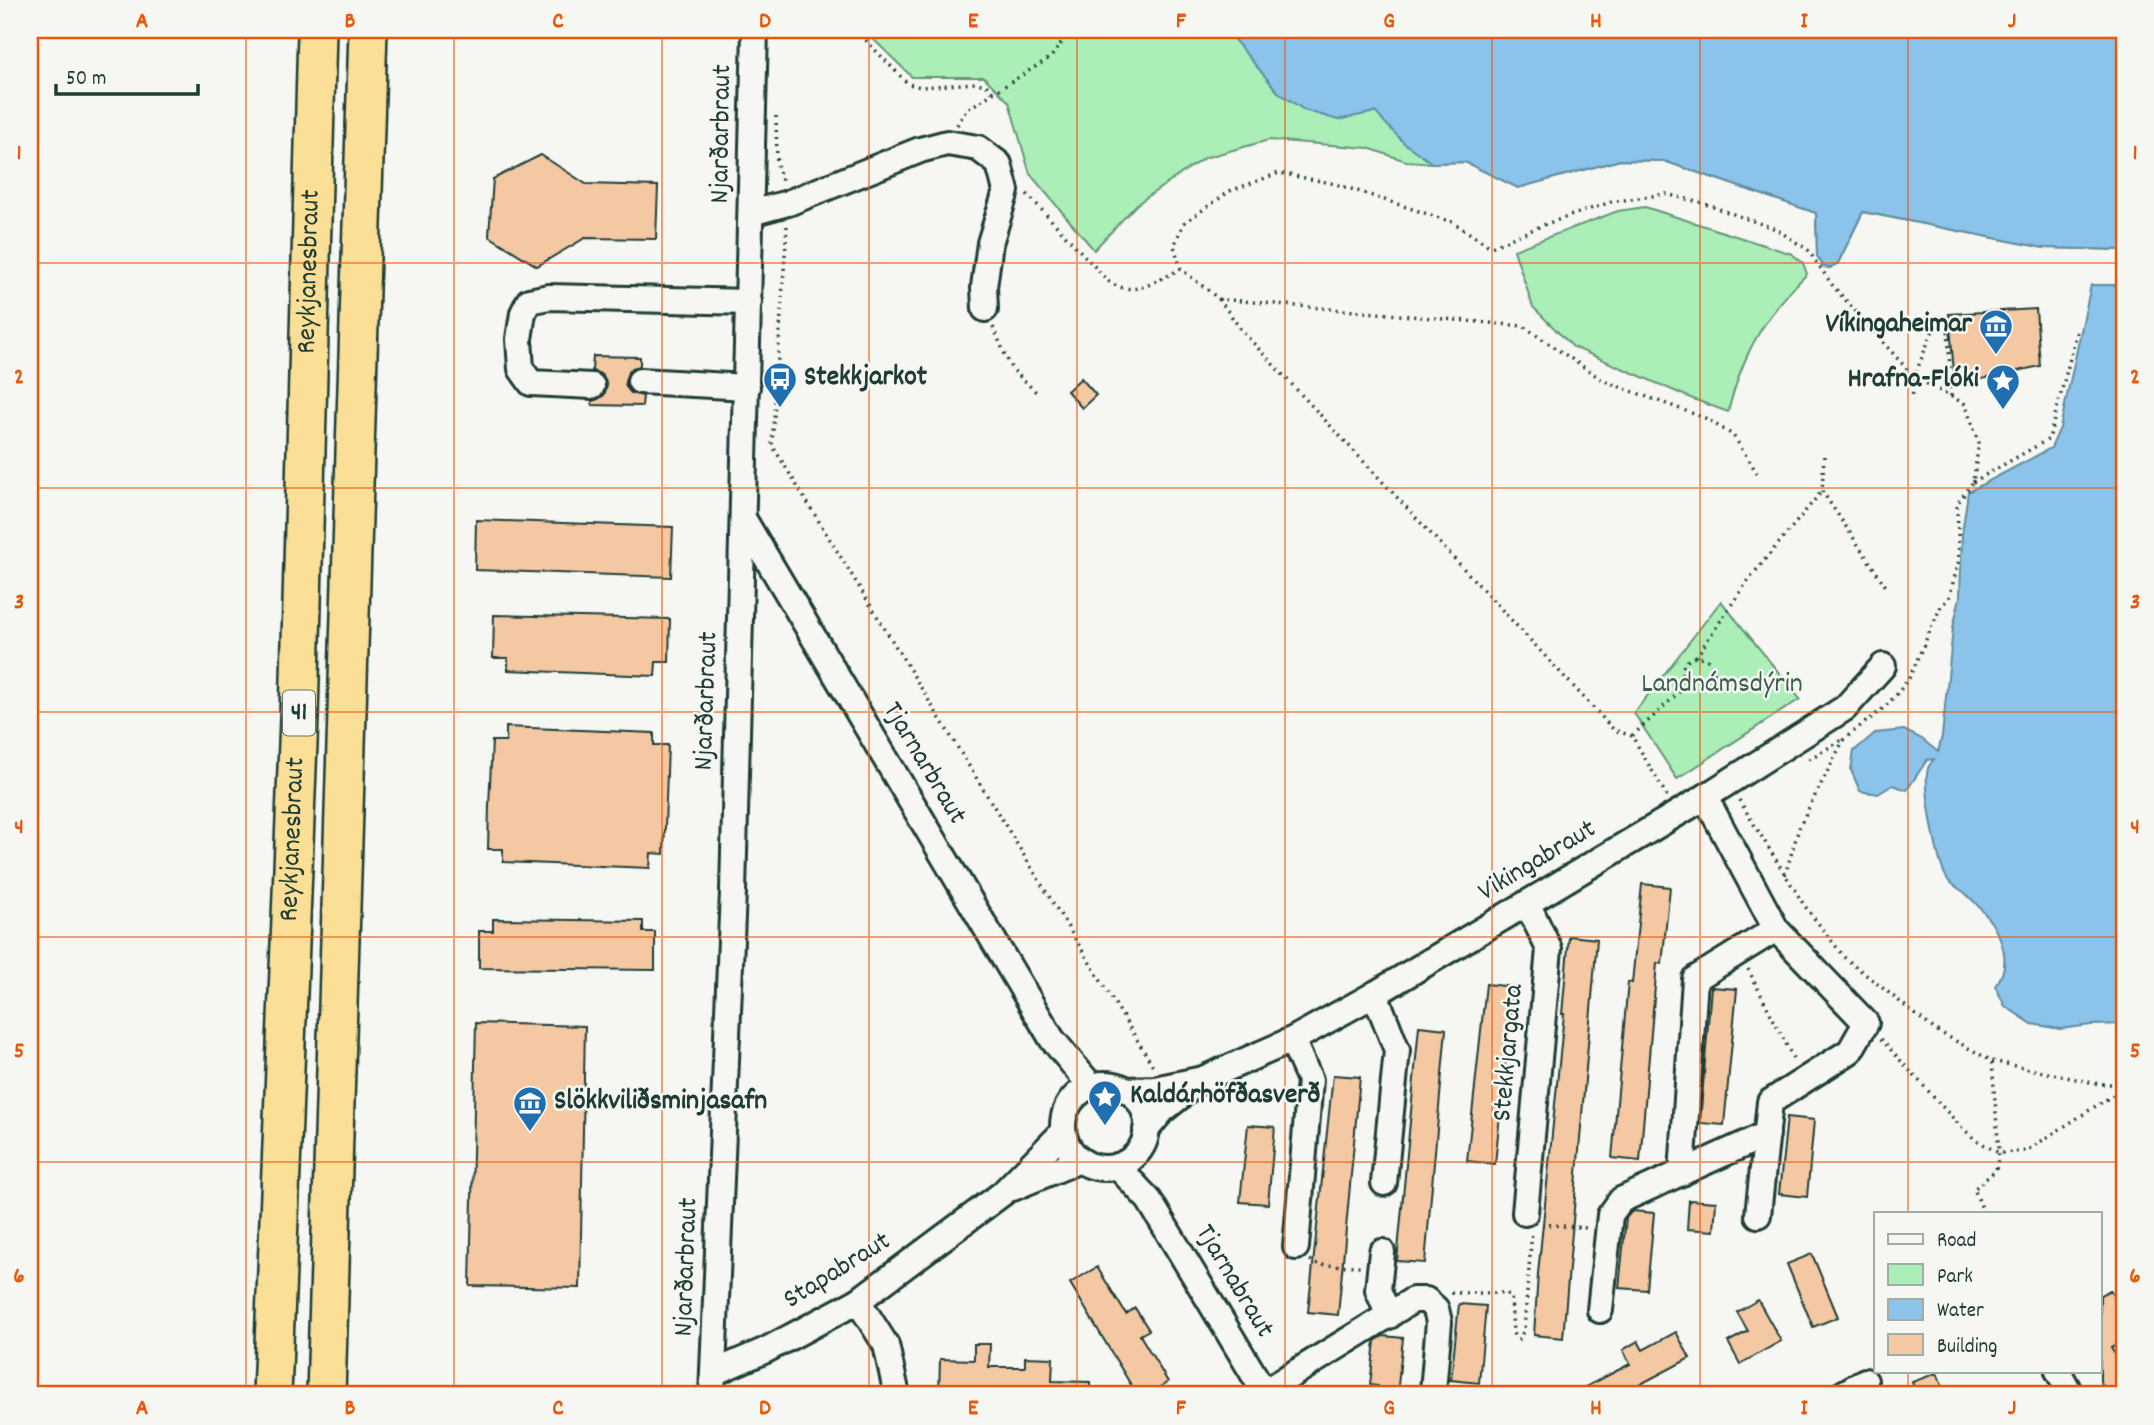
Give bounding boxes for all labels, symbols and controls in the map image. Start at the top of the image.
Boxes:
text: A [136,6,148,39]
text: B [345,6,356,39]
text: C [552,6,564,39]
text: D [759,6,771,39]
text: E [968,6,979,39]
text: F [1176,6,1187,39]
text: G [1383,6,1395,39]
text: H [1590,6,1602,39]
text: I [1800,6,1808,39]
text: J [2008,6,2016,39]
scale bar [56,52,198,96]
street label: Njarðarbraut [702,64,744,204]
text: 50 m [66,65,106,95]
text: 1 [16,138,22,171]
text: 1 [2132,138,2138,171]
street label: Reykjanesbraut [289,189,333,354]
place label: Víkingaheimar [1825,306,1973,346]
museum icon: Víkingaheimar [1977,307,2015,356]
place label: Stekkjarkot [804,359,928,399]
bus stop icon: Stekkjarkot [761,360,799,409]
place label: Hrafna-Flóki [1847,361,1979,401]
text: 2 [14,362,24,395]
place icon: Hrafna-Flóki [1984,362,2022,411]
text: 2 [2130,362,2140,395]
text: 3 [14,587,24,620]
text: 3 [2130,587,2140,620]
street label: Njarðarbraut [686,631,730,771]
park label: Landnámsdýrin [1641,666,1803,706]
road number: 41 [283,691,315,736]
street label: Tjarnarbraut [871,695,975,833]
street label: Reykjanesbraut [271,756,317,922]
street label: Vikingabraut [1471,811,1605,913]
text: 4 [14,812,24,845]
text: 4 [2130,812,2140,845]
street label: Stekkjargata [1484,982,1536,1123]
text: 5 [14,1036,24,1069]
text: 5 [2130,1036,2140,1069]
place label: Kaldárhöfðasverð [1130,1077,1321,1117]
place icon: Kaldárhöfðasverð [1086,1078,1124,1127]
place label: Slökkviliðsminjasafn [554,1083,767,1123]
museum icon: Slökkviliðsminjasafn [511,1084,549,1133]
street label: Njarðarbraut [666,1197,710,1337]
legend [1874,1212,2102,1372]
street label: Tjarnabraut [1183,1218,1283,1346]
street label: Stapabraut [777,1223,899,1321]
text: Road [1937,1227,1976,1257]
text: 6 [13,1261,25,1294]
text: 6 [2129,1261,2141,1294]
text: Park [1937,1263,1973,1293]
text: Water [1937,1297,1984,1327]
text: Building [1937,1333,1997,1363]
text: A [136,1393,148,1425]
text: B [345,1393,356,1425]
text: C [552,1393,564,1425]
text: D [759,1393,771,1425]
text: E [968,1393,979,1425]
text: F [1176,1393,1187,1425]
text: G [1383,1393,1395,1425]
text: H [1590,1393,1602,1425]
text: I [1800,1393,1808,1425]
text: J [2008,1393,2016,1425]

